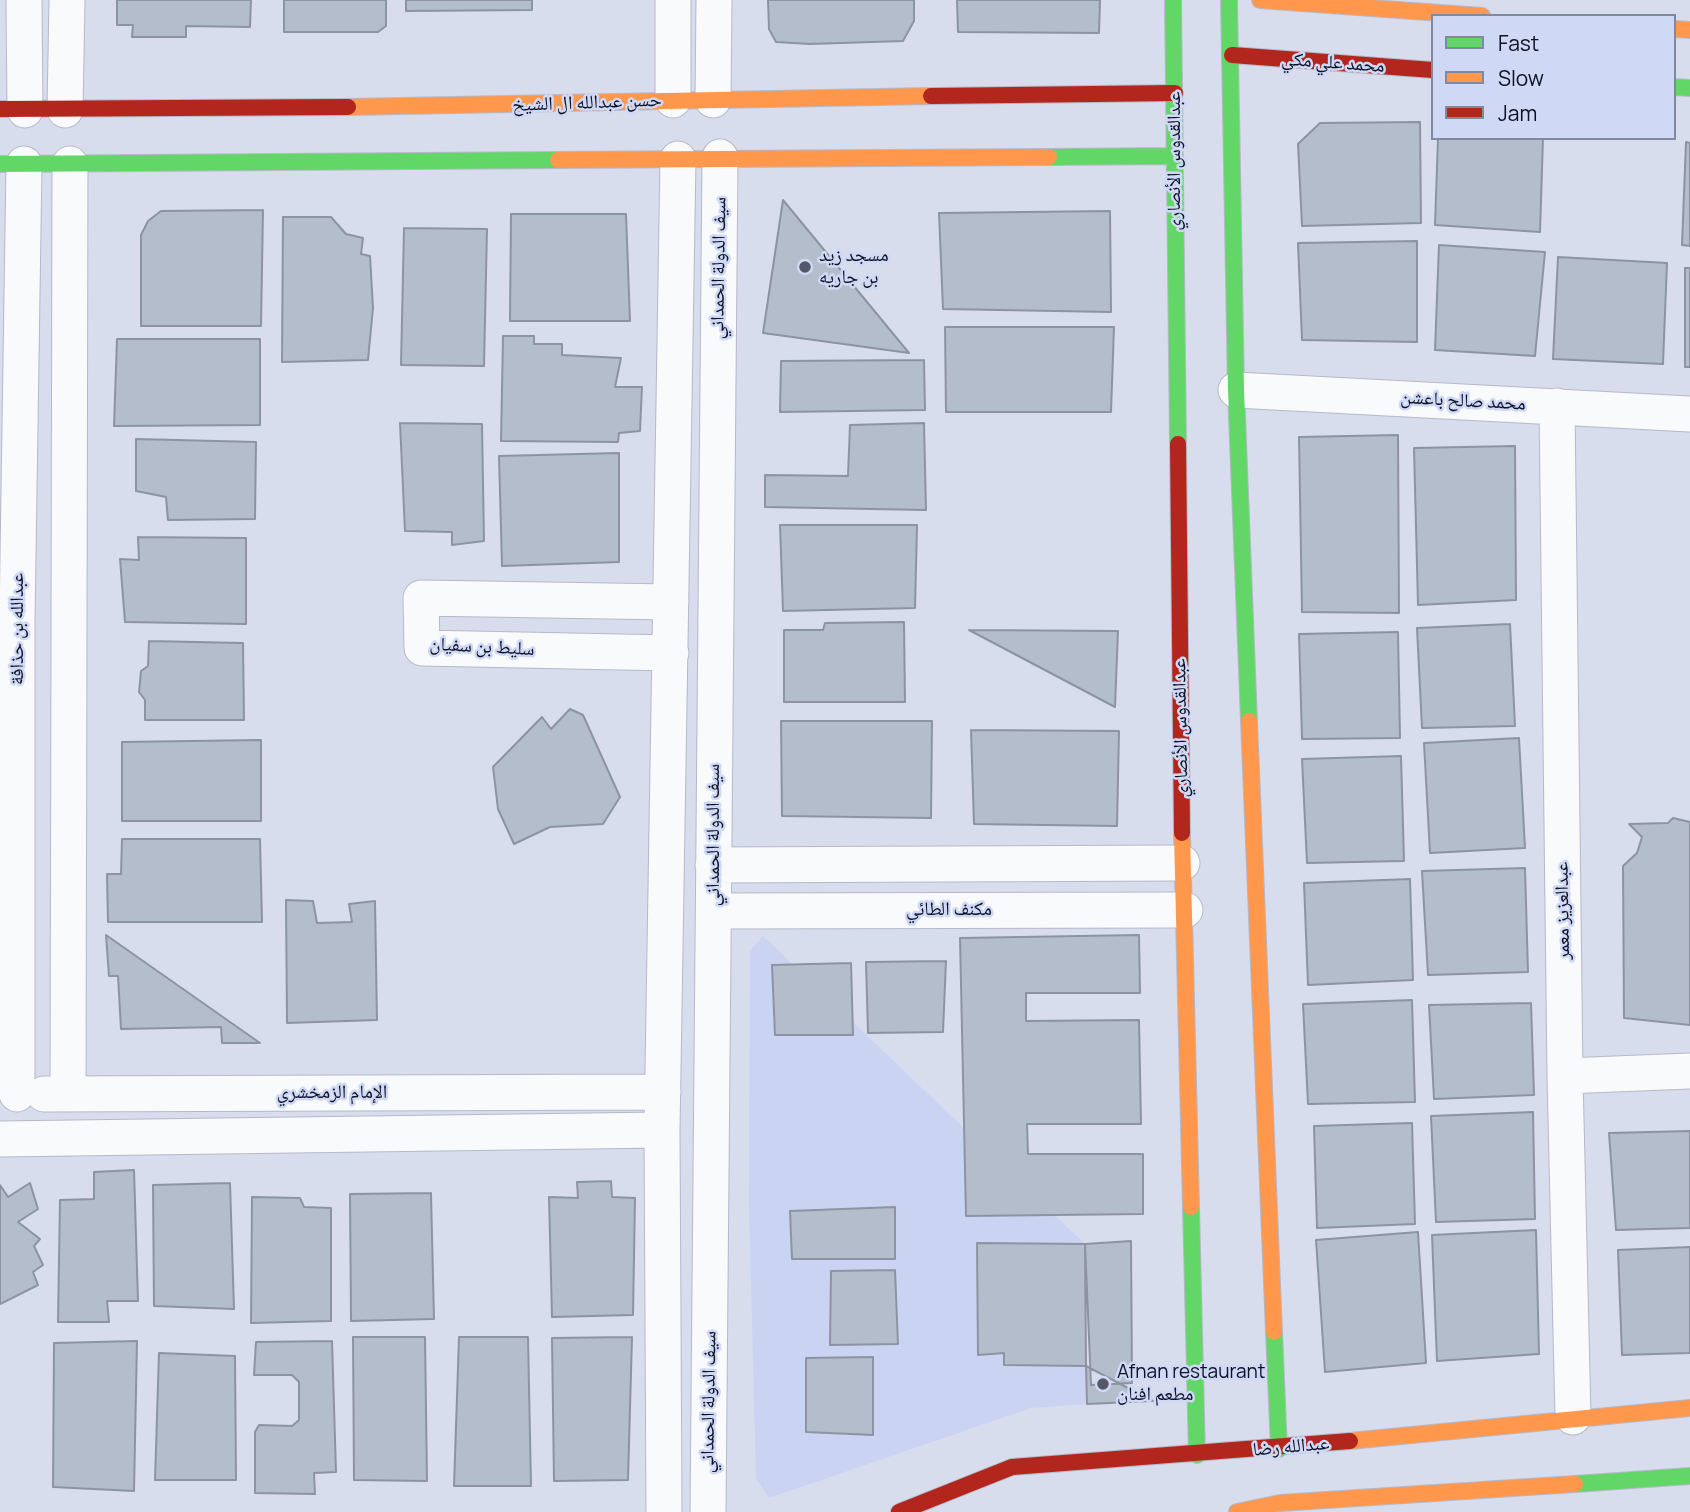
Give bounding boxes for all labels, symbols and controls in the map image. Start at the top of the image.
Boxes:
legend [1431,14,1676,140]
text: Fast [1498,29,1539,57]
street label: محمد علي مكي [1281,48,1385,78]
text: Slow [1498,64,1544,92]
street label: حسن عبدالله ال الشيخ [512,89,662,117]
street label: عبدالقدوس الأنصاري [1164,91,1186,231]
text: Jam [1498,99,1537,127]
street label: سيف الدولة الحمداني [706,197,732,339]
place label: مسجد زيد بن جاريه [819,245,889,289]
marker: مسجد زيد بن جاريه [797,259,813,275]
street label: محمد صالح باعشن [1400,386,1526,416]
street label: عبدالله بن حذافة [7,573,29,685]
street label: سليط بن سفيان [429,633,535,661]
street label: عبدالقدوس الأنصاري [1168,658,1194,798]
street label: سيف الدولة الحمداني [703,764,725,906]
street label: عبدالعزيز معمر [1551,862,1575,960]
street label: مكنف الطائي [906,899,992,921]
street label: الإمام الزمخشري [277,1082,387,1104]
street label: سيف الدولة الحمداني [696,1331,722,1473]
place label: Afnan restaurant مطعم افنان [1117,1362,1265,1406]
marker: Afnan restaurant مطعم افنان [1095,1376,1111,1392]
street label: عبدالله رضا [1252,1432,1330,1462]

